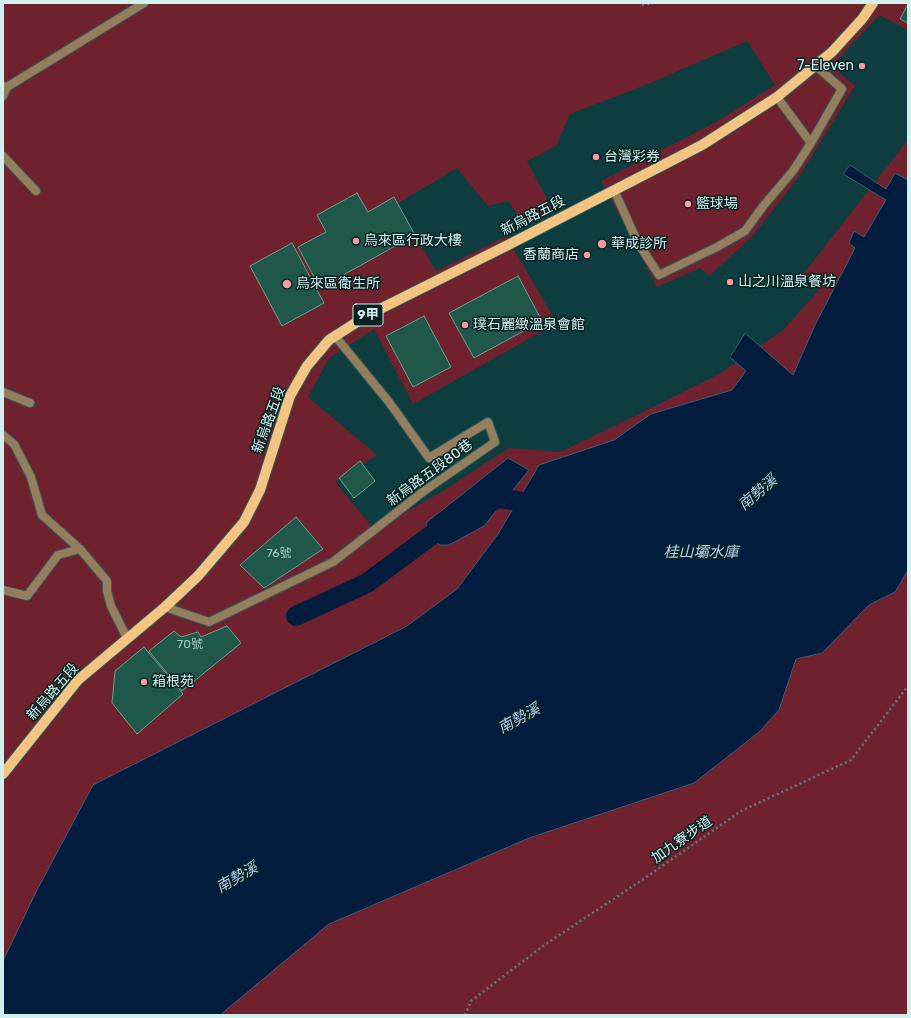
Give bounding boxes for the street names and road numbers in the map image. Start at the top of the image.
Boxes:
street label: 新烏路五段 [498,193,568,239]
road number: 9甲 [353,304,383,326]
street label: 新烏路五段 [249,384,289,456]
street label: 新烏路五段80巷 [384,436,476,510]
street label: 新烏路五段 [24,660,82,724]
street label: 加九寮步道 [649,813,715,867]

